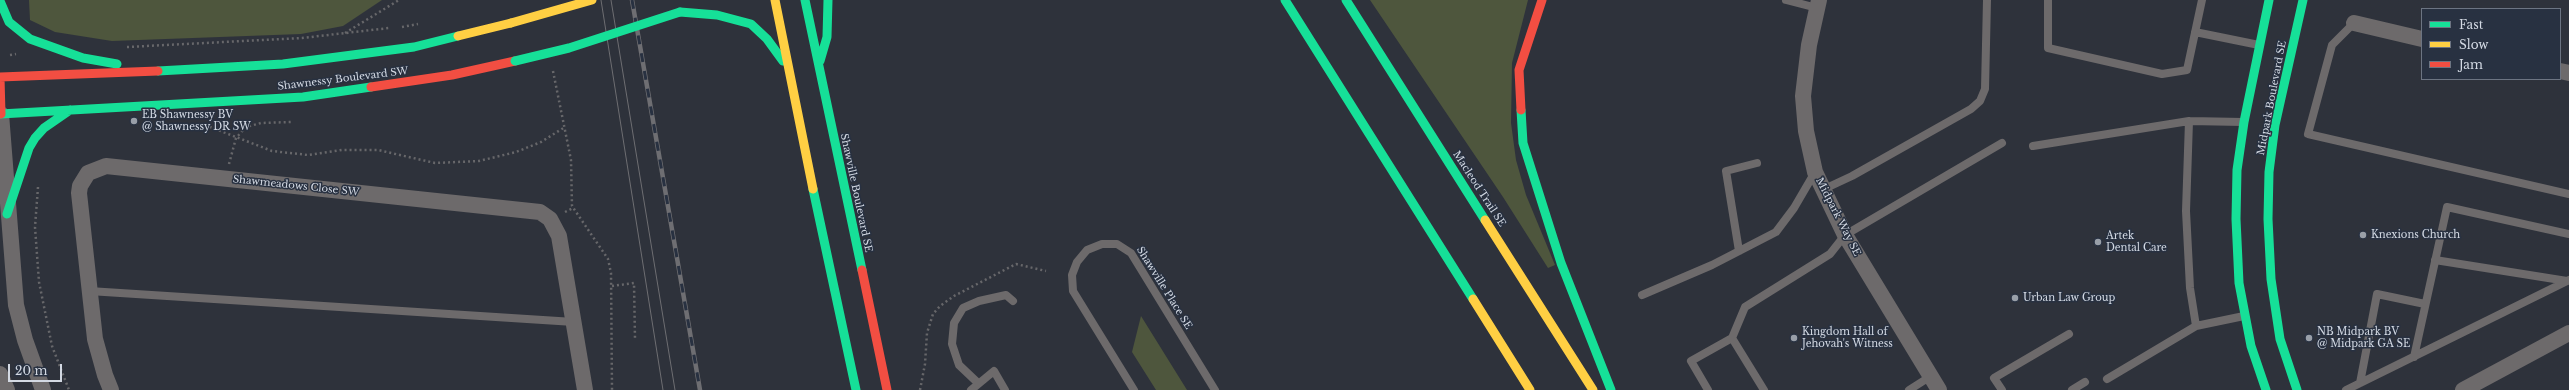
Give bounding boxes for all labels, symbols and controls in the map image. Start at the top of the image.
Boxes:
legend [2421,8,2561,80]
text: Fast [2459,17,2483,32]
text: Slow [2459,37,2488,52]
street label: Midpark Boulevard SE [2255,40,2289,156]
text: Jam [2459,57,2483,72]
street label: Shawnessy Boulevard SW [277,65,409,93]
place label: EB Shawnessy BV @ Shawnessy DR SW [142,109,251,132]
marker: EB Shawnessy BV @ Shawnessy DR SW [129,116,139,126]
street label: Shawville Boulevard SE [838,133,874,253]
street label: Macleod Trail SE [1450,149,1508,229]
street label: Shawmeadows Close SW [232,173,360,199]
street label: Midpark Way SE [1813,176,1863,258]
place label: Knexions Church [2371,229,2460,241]
place label: Artek Dental Care [2106,230,2167,254]
marker: Knexions Church [2358,230,2368,240]
marker: Artek Dental Care [2093,237,2103,247]
street label: Shawville Place SE [1134,244,1194,332]
place label: Urban Law Group [2023,292,2115,304]
marker: Urban Law Group [2010,293,2020,303]
place label: Kingdom Hall of Jehovah's Witness [1802,326,1893,350]
place label: NB Midpark BV @ Midpark GA SE [2317,326,2410,350]
marker: Kingdom Hall of Jehovah's Witness [1789,333,1799,343]
marker: NB Midpark BV @ Midpark GA SE [2304,333,2314,343]
scale bar [10,356,64,382]
text: 20 m [15,363,47,378]

